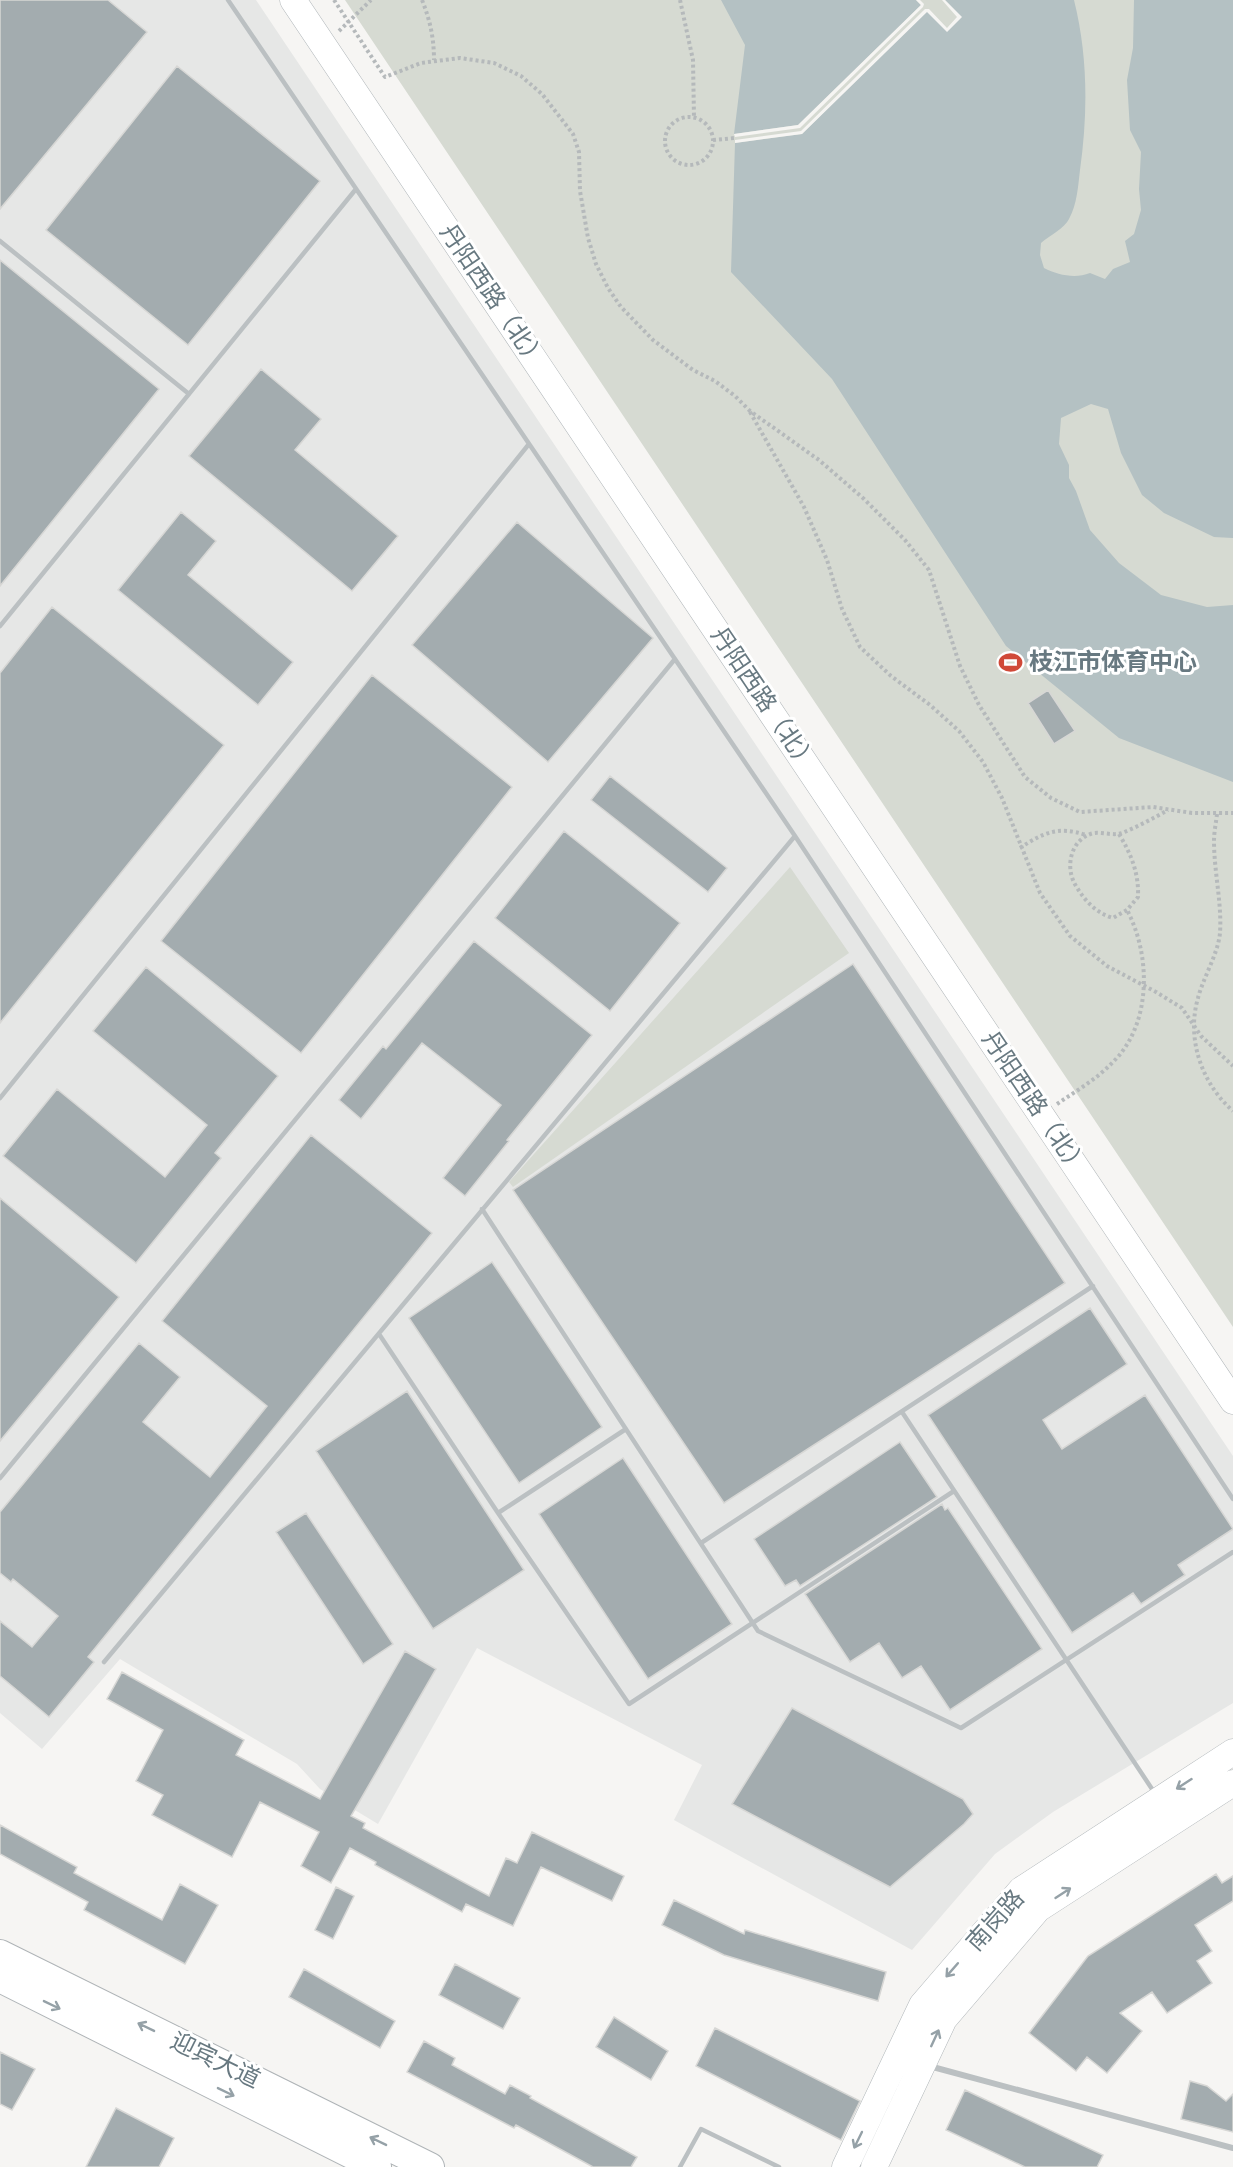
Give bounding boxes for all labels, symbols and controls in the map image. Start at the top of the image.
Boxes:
street label: 丹阳西路（北） [435,220,551,373]
street label: 丹阳西路（北） [706,623,822,776]
place label: 枝江市体育中心 [1029,649,1197,675]
sports icon: 枝江市体育中心 [998,650,1024,676]
street label: 丹阳西路（北） [977,1027,1093,1180]
one-way arrow [1176,1779,1193,1791]
street label: 南岗路 [962,1885,1029,1956]
one-way arrow [1054,1887,1071,1900]
one-way arrow [945,1962,959,1977]
one-way arrow [43,2000,61,2012]
one-way arrow [138,2021,156,2033]
street label: 迎宾大道 [167,2027,264,2093]
one-way arrow [929,2030,941,2048]
one-way arrow [217,2087,235,2098]
one-way arrow [851,2130,863,2148]
one-way arrow [369,2135,387,2147]

